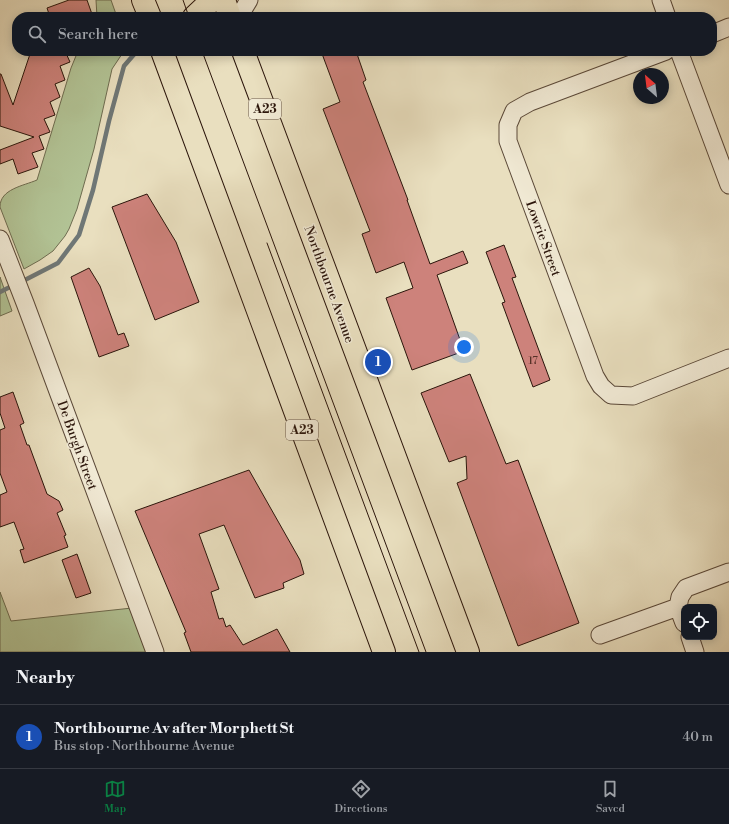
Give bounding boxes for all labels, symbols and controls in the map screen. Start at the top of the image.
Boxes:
search box [12,12,717,56]
icon: search [26,23,48,45]
text: Search here [58,25,138,44]
north arrow [633,68,669,104]
road number: A23 [249,99,281,119]
street label: Lowrie Street [522,198,564,279]
street label: Northbourne Avenue [300,224,358,345]
your location [454,337,474,357]
pin: 1 [365,347,391,377]
house number: 17 [528,354,538,368]
street label: De Burgh Street [53,398,101,493]
road number: A23 [286,420,318,440]
map controls [681,604,717,640]
button: locate [681,604,717,640]
text: Nearby [16,667,75,689]
text: Northbourne Av after Morphett St [54,719,294,738]
text: 1 [26,729,32,745]
text: 40 m [683,729,713,745]
text: Bus stop · Northbourne Avenue [54,738,235,754]
tab: Map [104,778,126,816]
tab: Directions [335,778,388,816]
tab: Saved [596,778,625,816]

